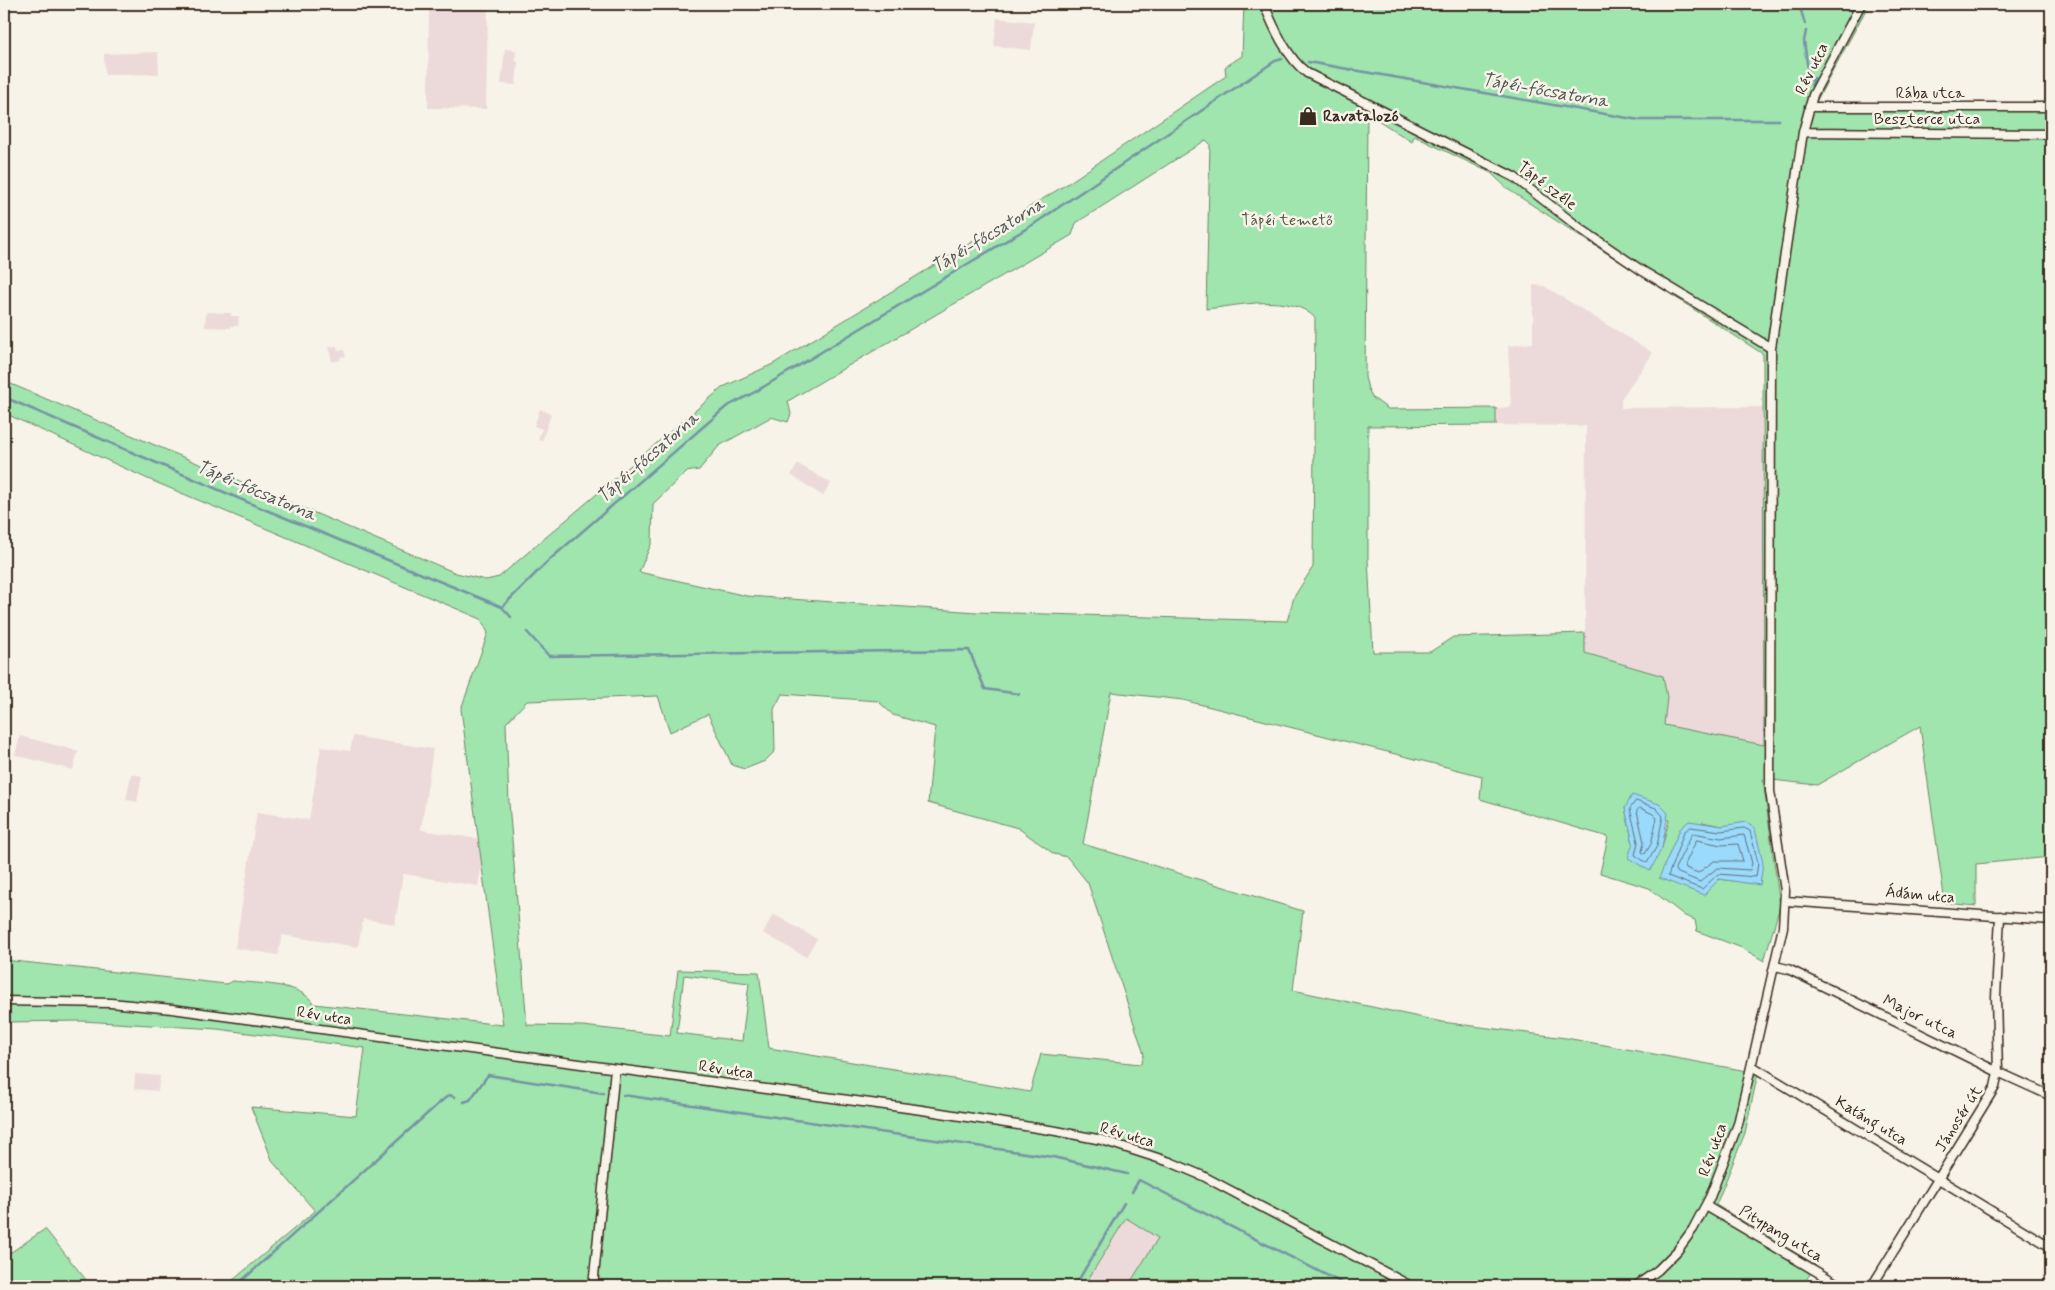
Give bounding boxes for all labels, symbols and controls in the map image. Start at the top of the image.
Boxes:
street label: Rév utca [1790,39,1834,99]
water label: Tápéi-főcsatorna [1480,68,1611,114]
street label: Rába utca [1895,83,1965,104]
shop icon: Ravatalozó [1297,105,1319,127]
place label: Ravatalozó [1323,106,1399,127]
street label: Beszterce utca [1874,109,1980,130]
street label: Tápé széle [1513,157,1581,215]
water label: Tápéi-főcsatorna [927,192,1050,279]
park label: Tápéi temető [1241,210,1333,231]
water label: Tápéi-főcsatorna [592,406,705,509]
water label: Tápéi-főcsatorna [192,455,321,528]
street label: Ádám utca [1884,882,1956,909]
street label: Major utca [1879,990,1961,1044]
street label: Rév utca [295,1002,353,1030]
street label: Rév utca [697,1056,755,1084]
street label: Jánosér út [1931,1082,1988,1156]
street label: Katáng utca [1831,1091,1911,1152]
street label: Rév utca [1097,1117,1157,1153]
street label: Rév utca [1694,1120,1732,1180]
street label: Pitypang utca [1735,1201,1827,1268]

